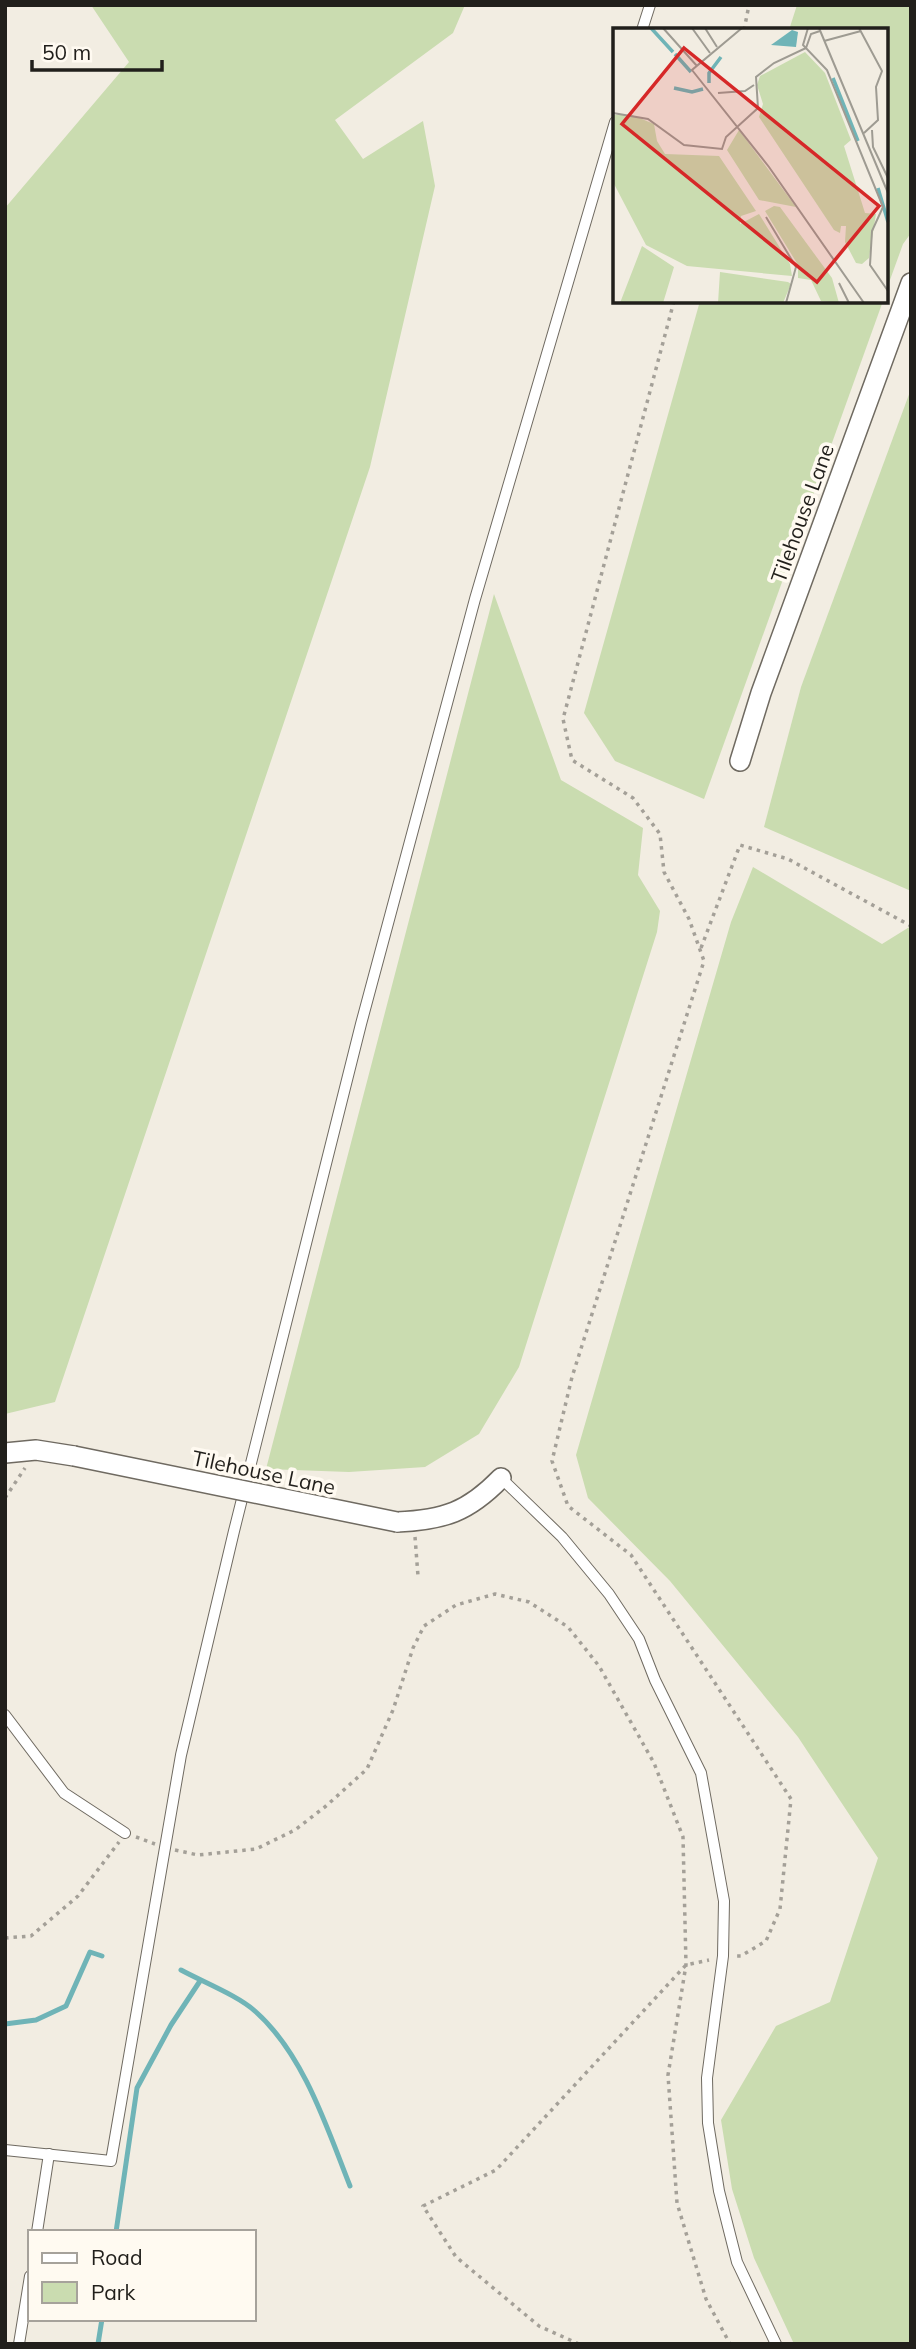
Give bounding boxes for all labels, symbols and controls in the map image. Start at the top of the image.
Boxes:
scale bar [32,28,161,72]
inset map [613,28,888,303]
text: 50 m [42,39,91,65]
street label: Tilehouse Lane [765,440,839,586]
street label: Tilehouse Lane [190,1444,338,1500]
legend [28,2230,256,2321]
text: Road [91,2244,142,2270]
text: Park [91,2279,135,2305]

